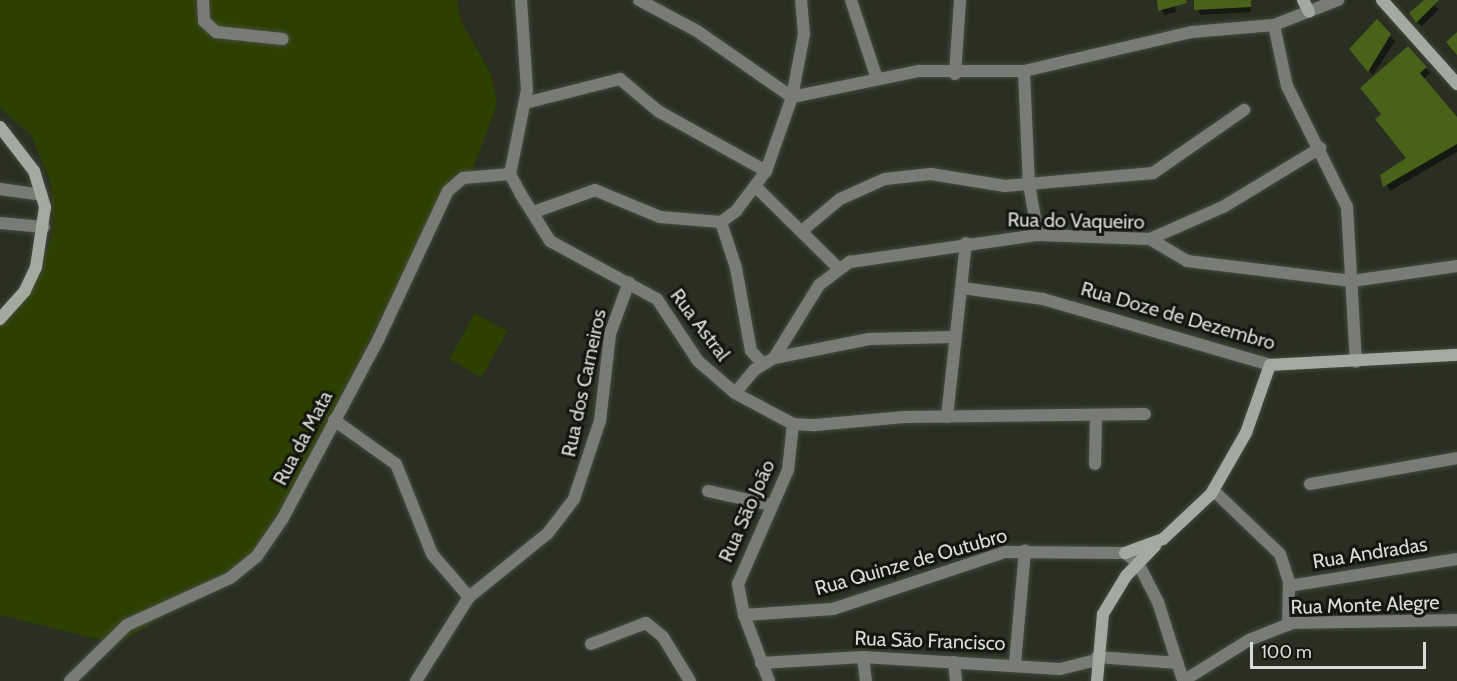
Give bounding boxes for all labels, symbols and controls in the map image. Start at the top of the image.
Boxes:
street label: Rua do Vaqueiro [1007,208,1145,234]
street label: Rua Doze de Dezembro [1078,277,1278,355]
street label: Rua Astral [665,284,735,366]
street label: Rua dos Carneiros [557,307,611,459]
street label: Rua da Mata [268,387,338,489]
street label: Rua São João [714,456,780,566]
street label: Rua Quinze de Outubro [812,523,1010,601]
street label: Rua Andradas [1311,532,1429,574]
street label: Rua Monte Alegre [1290,590,1440,620]
street label: Rua São Francisco [854,626,1006,656]
scale bar [1253,630,1428,668]
text: 100 m [1261,641,1312,663]

